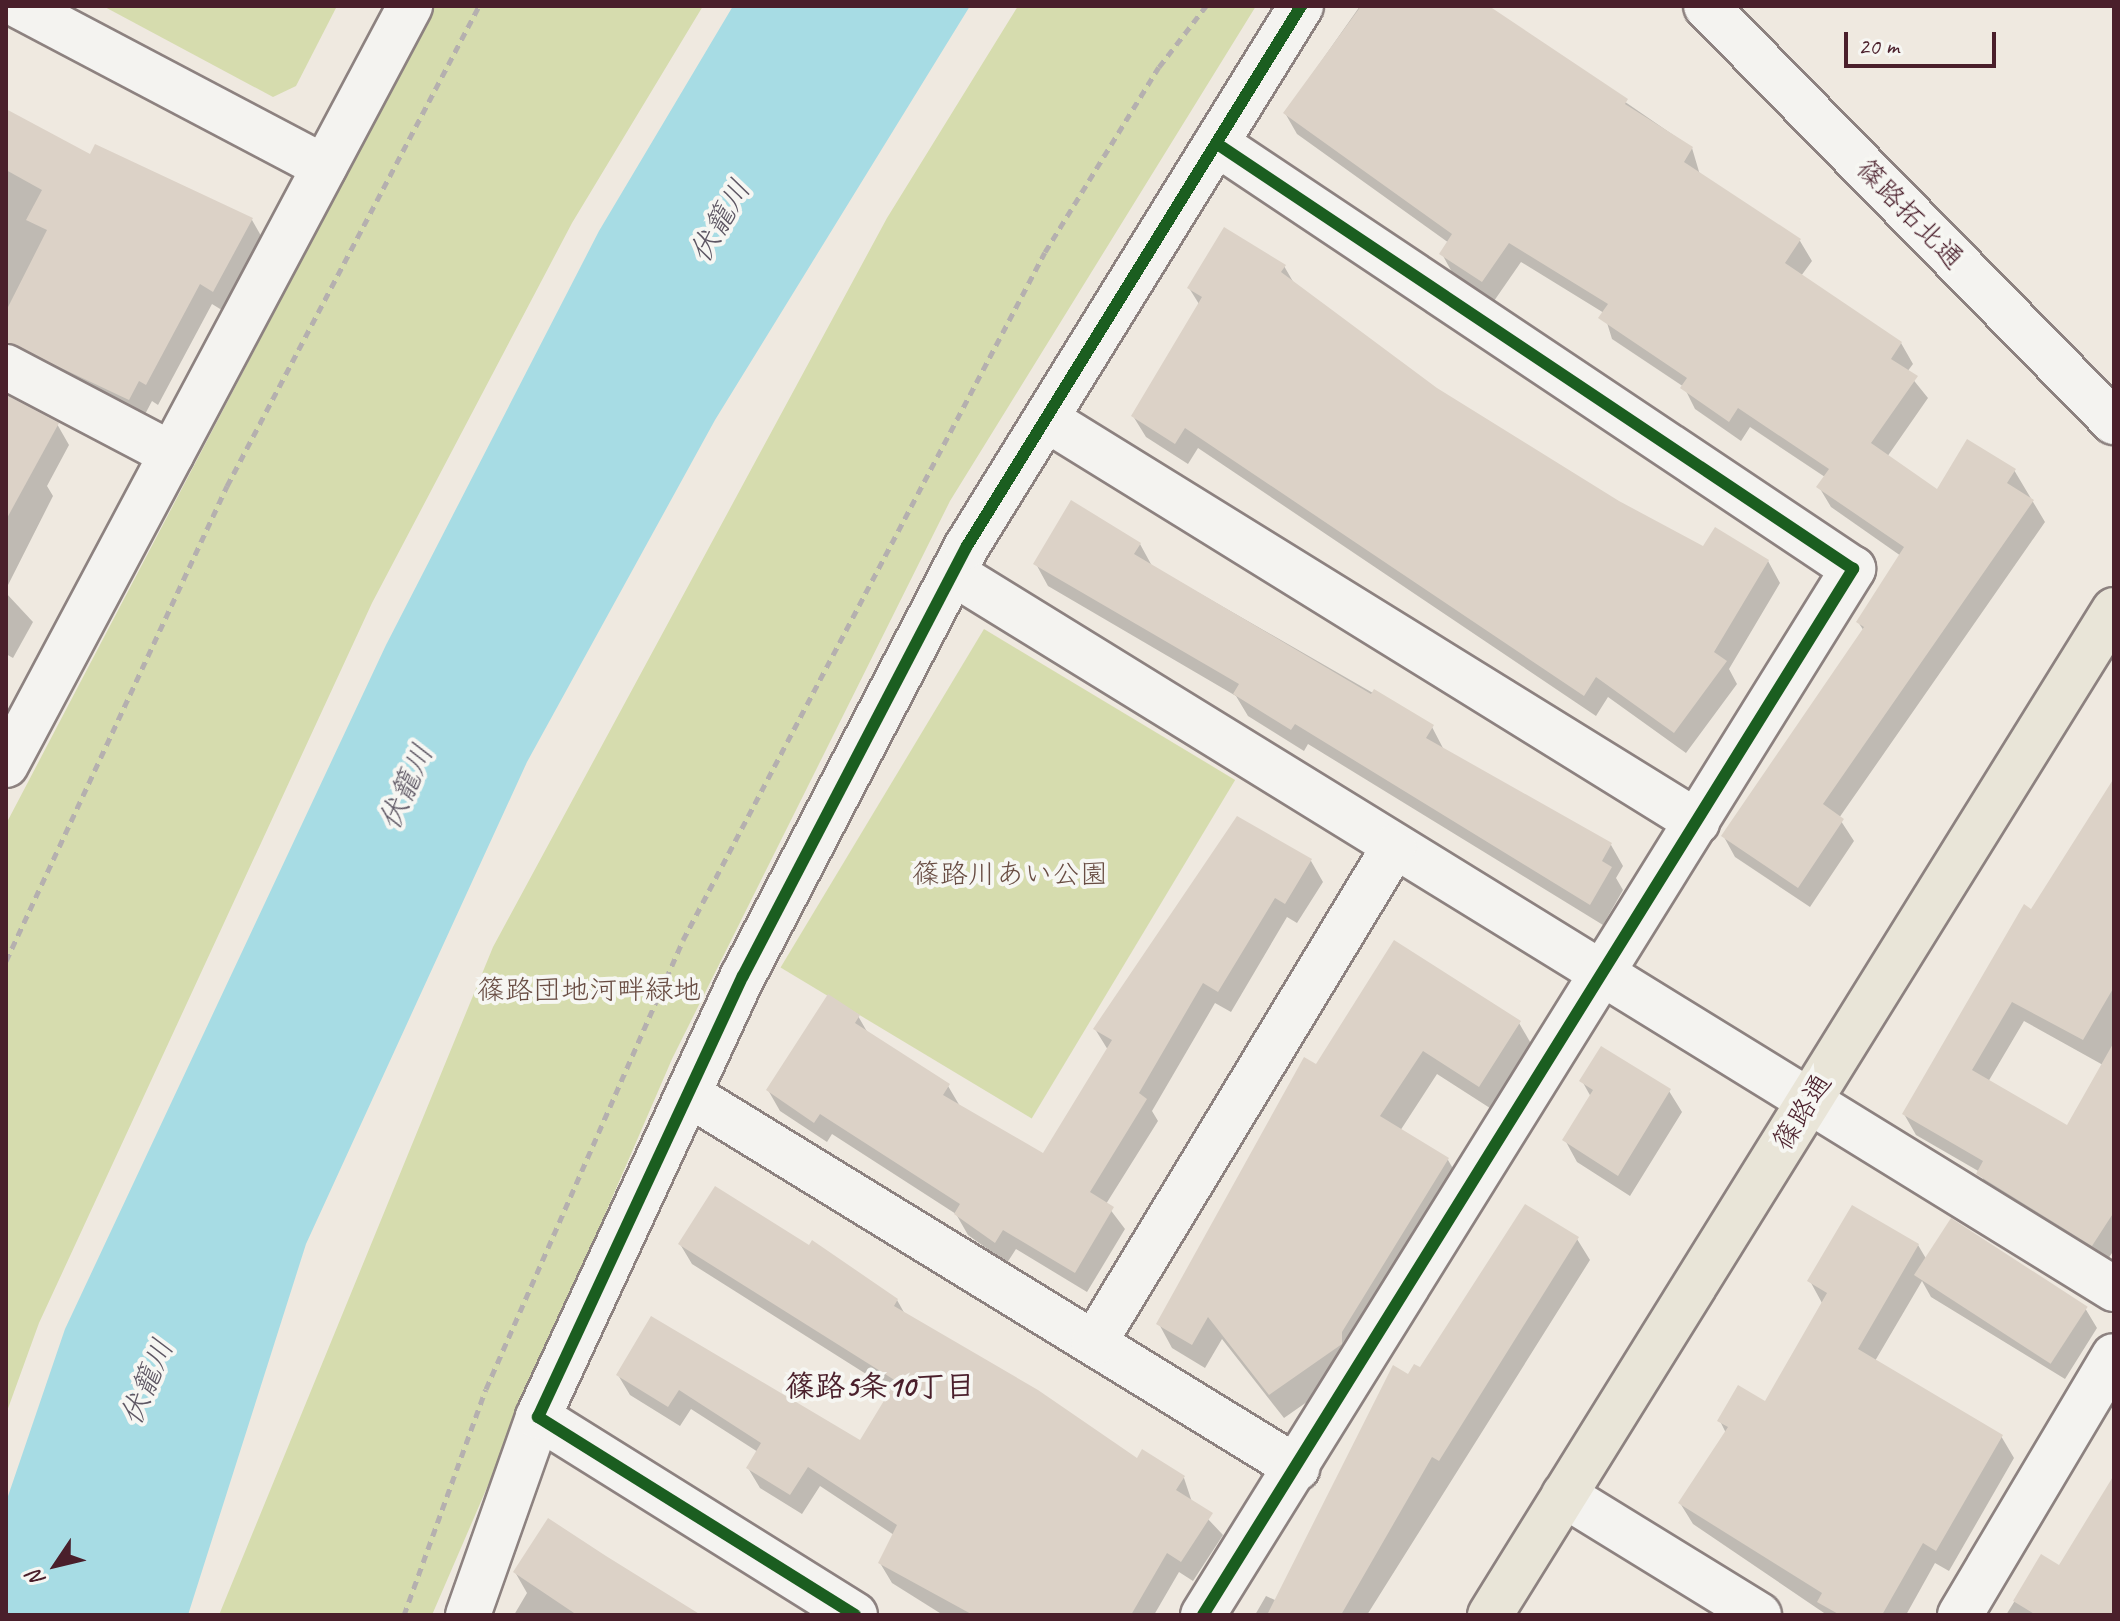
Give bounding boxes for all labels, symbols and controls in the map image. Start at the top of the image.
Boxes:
scale bar [1848,16,2000,66]
text: 20 m [1858,31,1899,61]
street label: 篠路拓北通 [1849,152,1971,276]
water label: 伏籠川 [682,173,758,269]
water label: 伏籠川 [371,739,441,835]
park label: 篠路川あい公園 [912,857,1108,891]
park label: 篠路団地河畔緑地 [477,973,701,1007]
street label: 篠路通 [1765,1067,1839,1157]
water label: 伏籠川 [113,1334,181,1430]
district label: 篠路5条10丁目 [785,1368,975,1404]
north arrow [16,1525,96,1605]
text: N [21,1565,52,1592]

